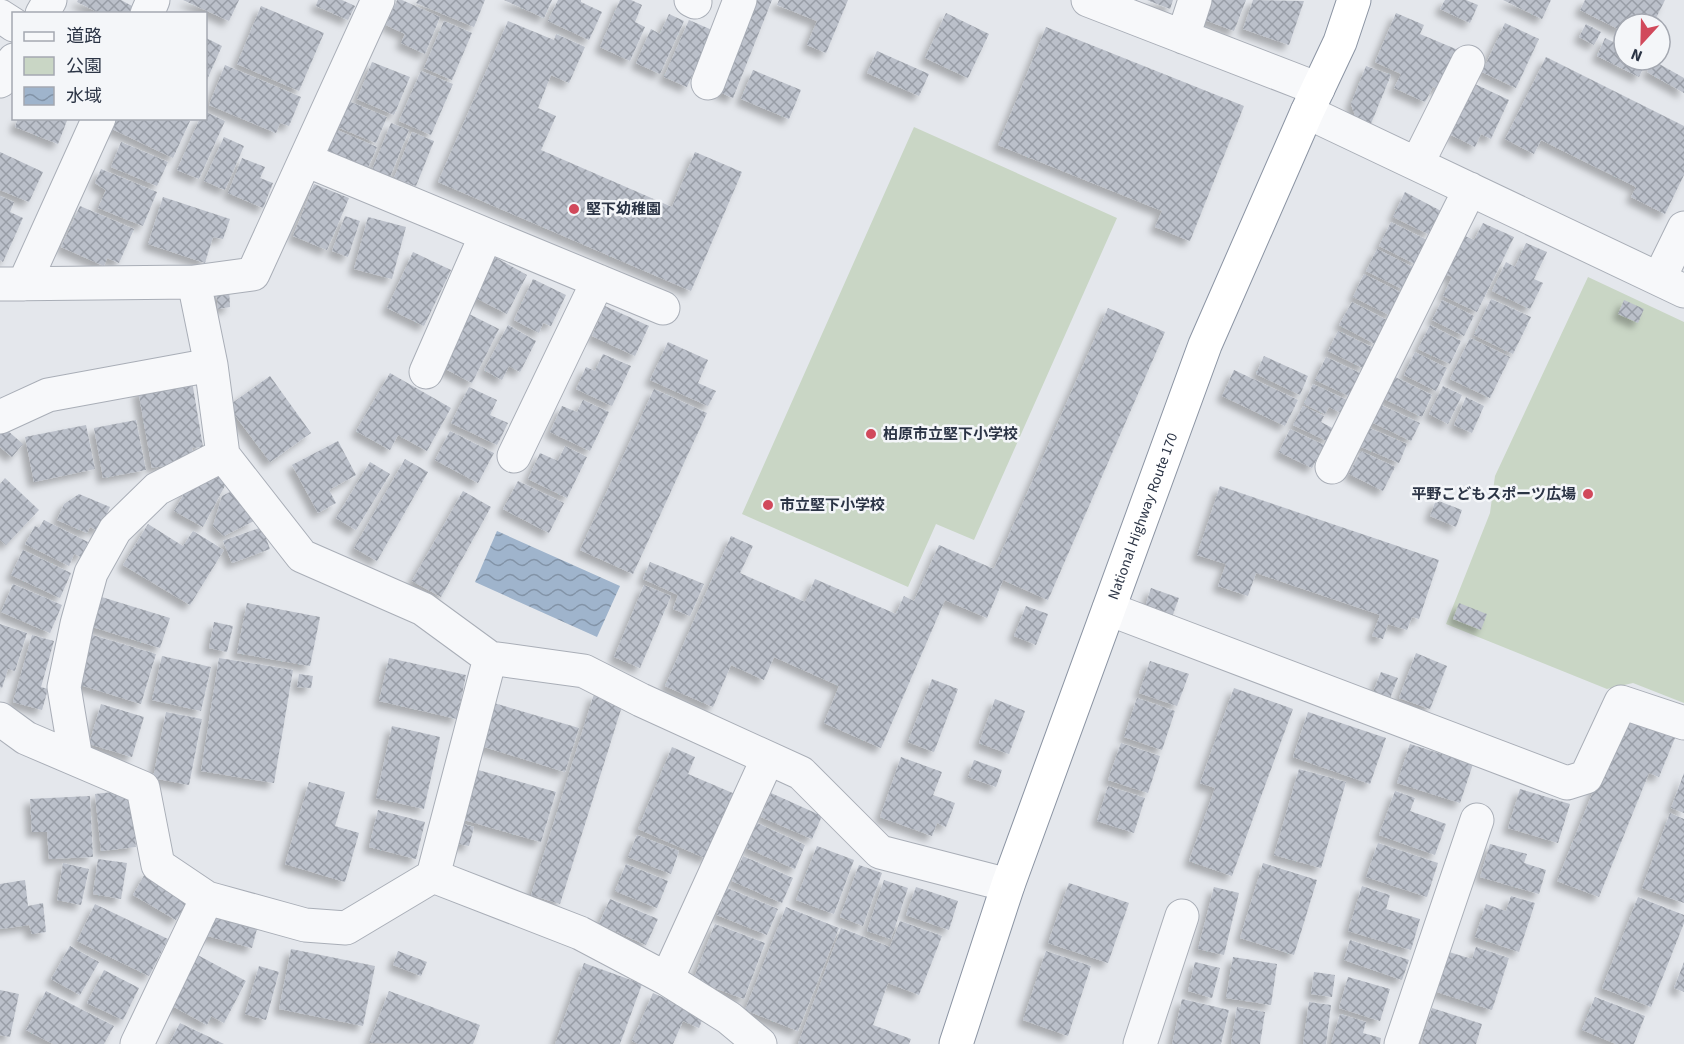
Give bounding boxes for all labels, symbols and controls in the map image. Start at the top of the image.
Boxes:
legend [12,12,207,120]
north arrow [1612,12,1672,72]
text: 道路 [66,24,102,49]
text: N [1628,43,1646,67]
text: 公園 [66,54,102,79]
text: 水域 [66,84,102,109]
place label: 堅下幼稚園 [586,199,661,220]
marker: 堅下幼稚園 [567,202,581,216]
place label: 柏原市立堅下小学校 [883,424,1018,445]
marker: 柏原市立堅下小学校 [864,427,878,441]
street label: National Highway Route 170 [1103,430,1183,603]
place label: 平野こどもスポーツ広場 [1411,484,1576,505]
marker: 平野こどもスポーツ広場 [1581,487,1595,501]
place label: 市立堅下小学校 [780,495,885,516]
marker: 市立堅下小学校 [761,498,775,512]

